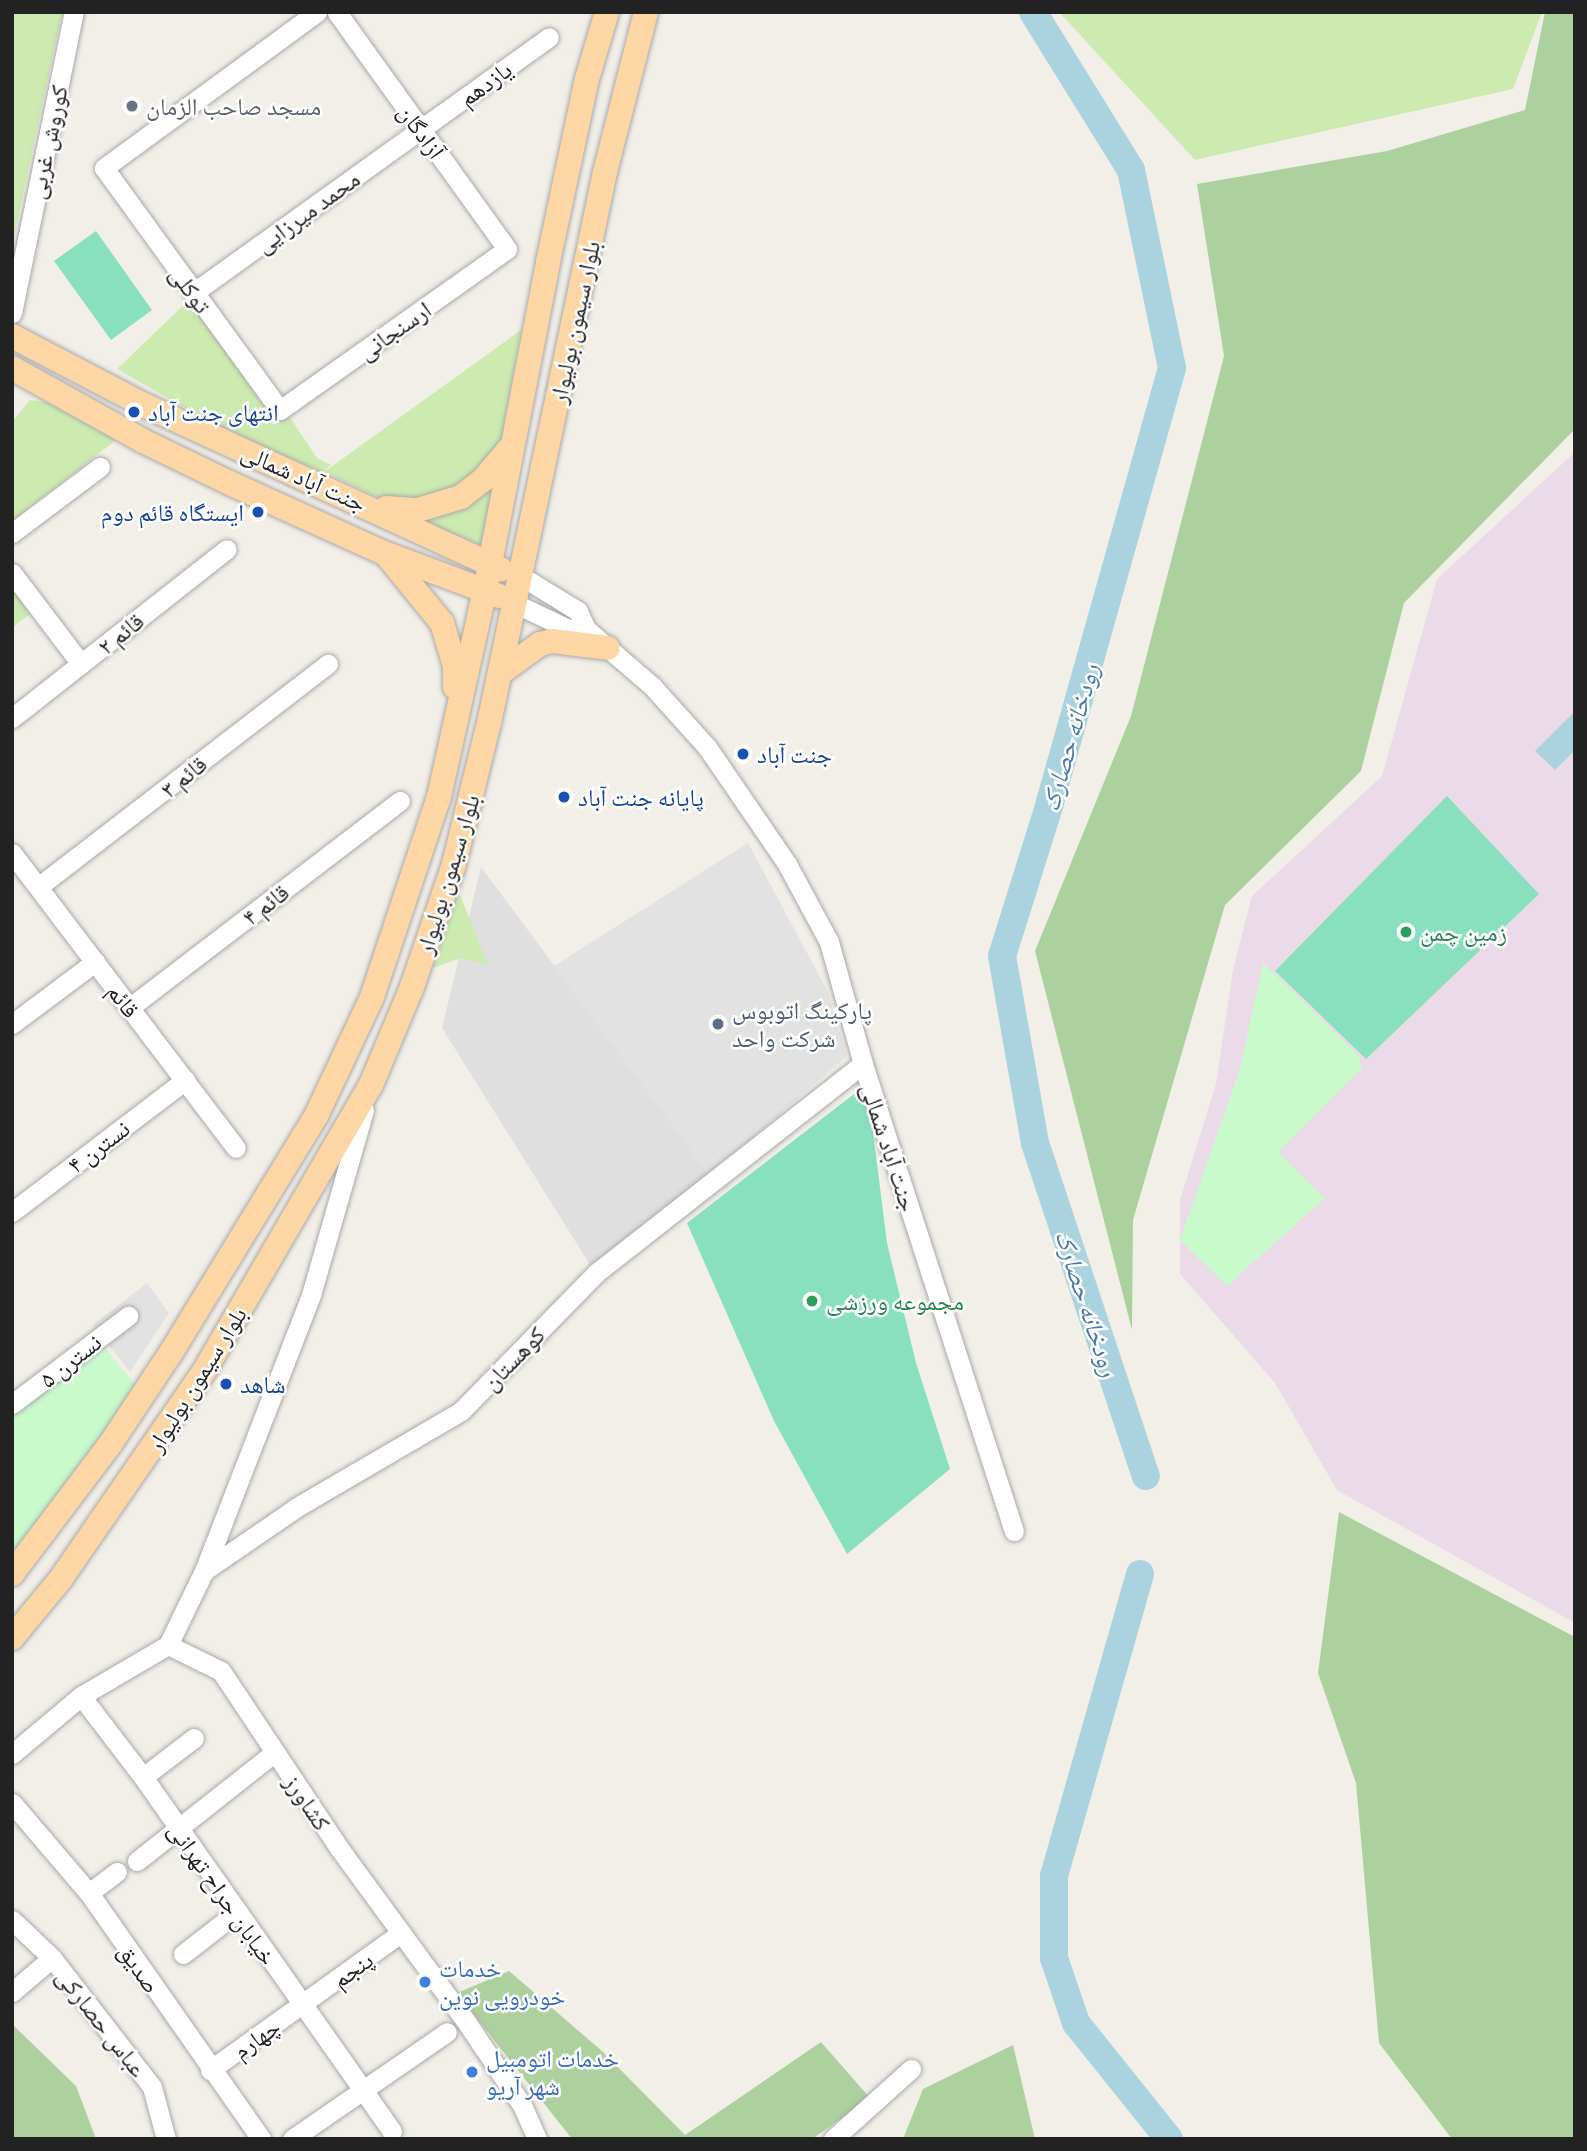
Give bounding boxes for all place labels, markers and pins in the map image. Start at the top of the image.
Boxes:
place label: مسجد صاحب الزمان [146,92,321,120]
marker: مسجد صاحب الزمان [124,98,140,114]
place label: انتهای جنت آباد [148,398,279,426]
marker: انتهای جنت آباد [126,404,142,420]
place label: ایستگاه قائم دوم [101,498,244,526]
marker: ایستگاه قائم دوم [250,504,266,520]
place label: جنت آباد [757,740,832,768]
marker: جنت آباد [735,746,751,762]
place label: پایانه جنت آباد [578,783,704,811]
marker: پایانه جنت آباد [556,789,572,805]
place label: زمین چمن [1420,918,1507,946]
marker: زمین چمن [1398,924,1414,940]
place label: پارکینگ اتوبوس شرکت واحد [732,996,872,1052]
marker: پارکینگ اتوبوس شرکت واحد [710,1016,726,1032]
place label: مجموعه ورزشی [826,1287,964,1315]
marker: مجموعه ورزشی [804,1293,820,1309]
place label: شاهد [240,1370,285,1398]
marker: شاهد [218,1376,234,1392]
place label: خدمات خودرویی نوین [439,1954,566,2010]
marker: خدمات خودرویی نوین [417,1974,433,1990]
place label: خدمات اتومبیل شهر آریو [486,2044,619,2100]
marker: خدمات اتومبیل شهر آریو [464,2064,480,2080]

